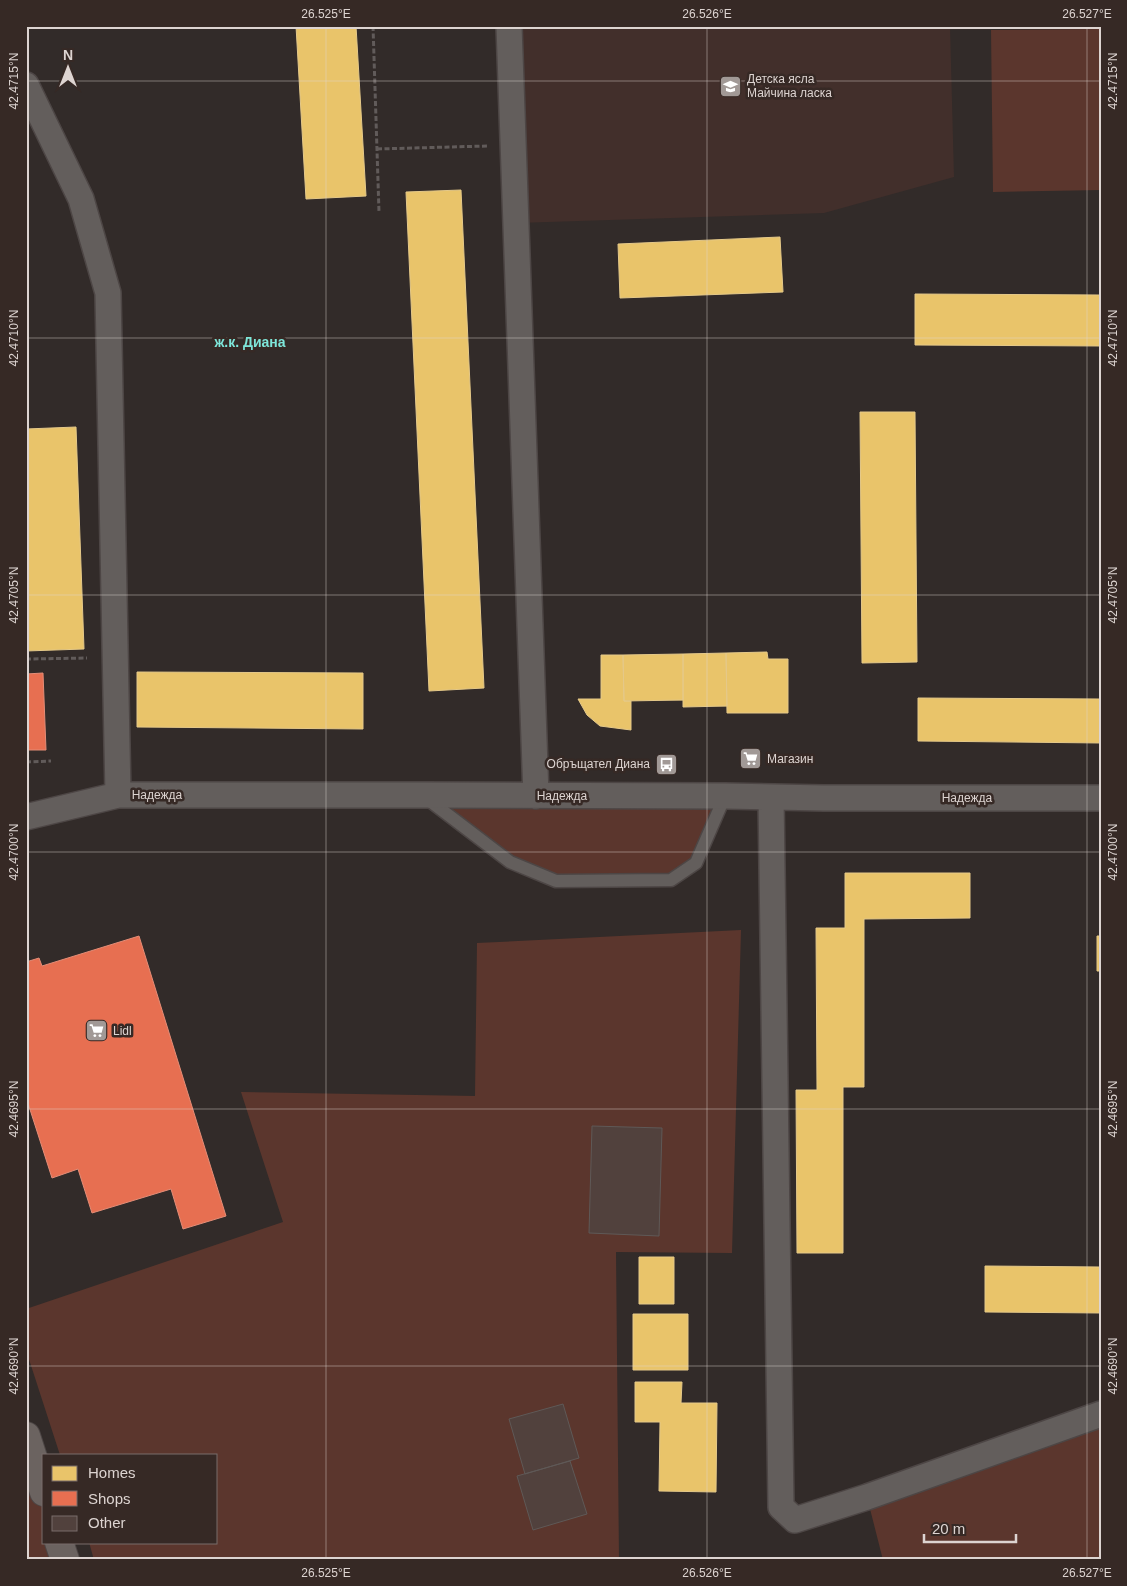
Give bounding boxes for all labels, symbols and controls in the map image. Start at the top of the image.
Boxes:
text: 26.525°E [301,7,351,21]
text: 26.526°E [682,7,732,21]
text: 26.527°E [1062,7,1112,21]
north arrow [42,42,92,92]
text: N [63,47,73,63]
text: 42.4715°N [7,53,21,109]
text: 42.4715°N [1106,53,1120,109]
place label: Детска ясла Майчина ласка [747,72,832,100]
school or university icon: Детска ясла Майчина ласка [719,74,743,98]
text: 42.4710°N [7,310,21,366]
text: 42.4710°N [1106,310,1120,366]
district label: ж.к. Диана [213,334,286,350]
text: 42.4705°N [7,567,21,623]
text: 42.4705°N [1106,567,1120,623]
supermarket icon: Магазин [739,747,763,771]
bus stop icon: Обръщател Диана [654,752,678,776]
place label: Магазин [767,752,813,766]
place label: Обръщател Диана [547,757,650,771]
street label: Надежда [132,788,183,802]
street label: Надежда [537,789,588,803]
street label: Надежда [942,791,993,805]
text: 42.4700°N [7,824,21,880]
text: 42.4700°N [1106,824,1120,880]
supermarket icon: Lidl [85,1019,109,1043]
place label: Lidl [113,1024,132,1038]
text: 42.4695°N [7,1081,21,1137]
text: 42.4695°N [1106,1081,1120,1137]
text: 42.4690°N [7,1338,21,1394]
text: 42.4690°N [1106,1338,1120,1394]
legend [42,1454,218,1544]
text: Homes [88,1464,136,1481]
text: Shops [88,1490,131,1507]
scale bar [924,1511,1017,1543]
text: Other [88,1514,126,1531]
text: 20 m [932,1520,965,1537]
text: 26.525°E [301,1566,351,1580]
text: 26.526°E [682,1566,732,1580]
text: 26.527°E [1062,1566,1112,1580]

